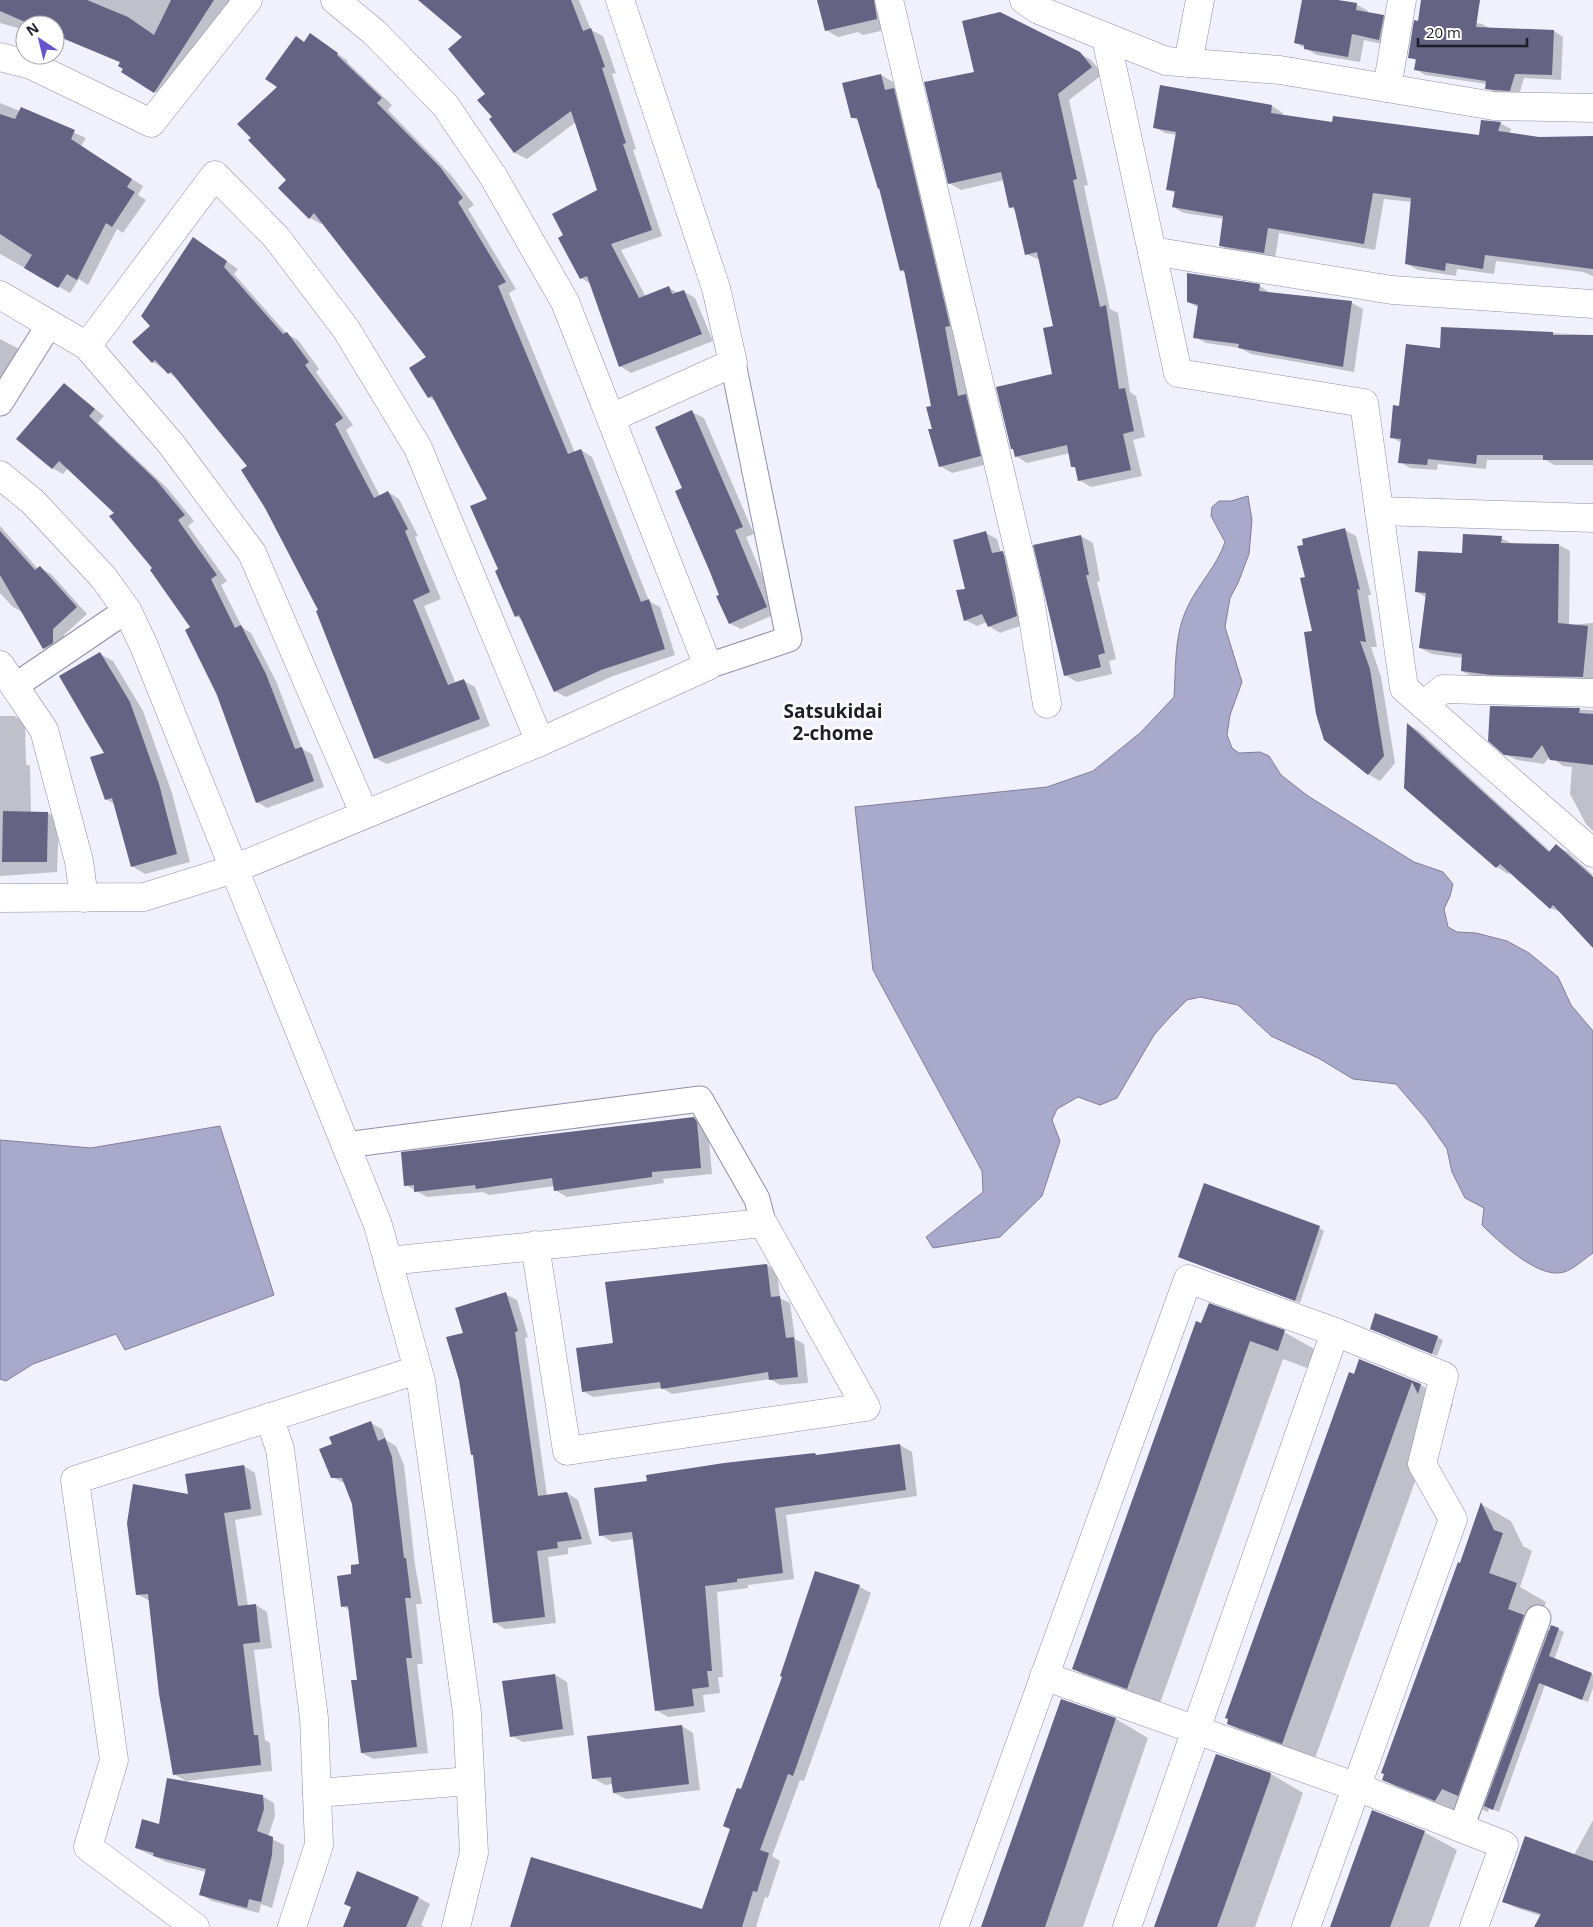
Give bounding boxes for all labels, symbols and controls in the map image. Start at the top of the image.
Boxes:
north arrow [15,15,65,65]
scale bar [1418,15,1527,47]
text: N [22,18,42,40]
text: 20 m [1426,22,1461,42]
district label: Satsukidai 2-chome [784,698,883,746]

